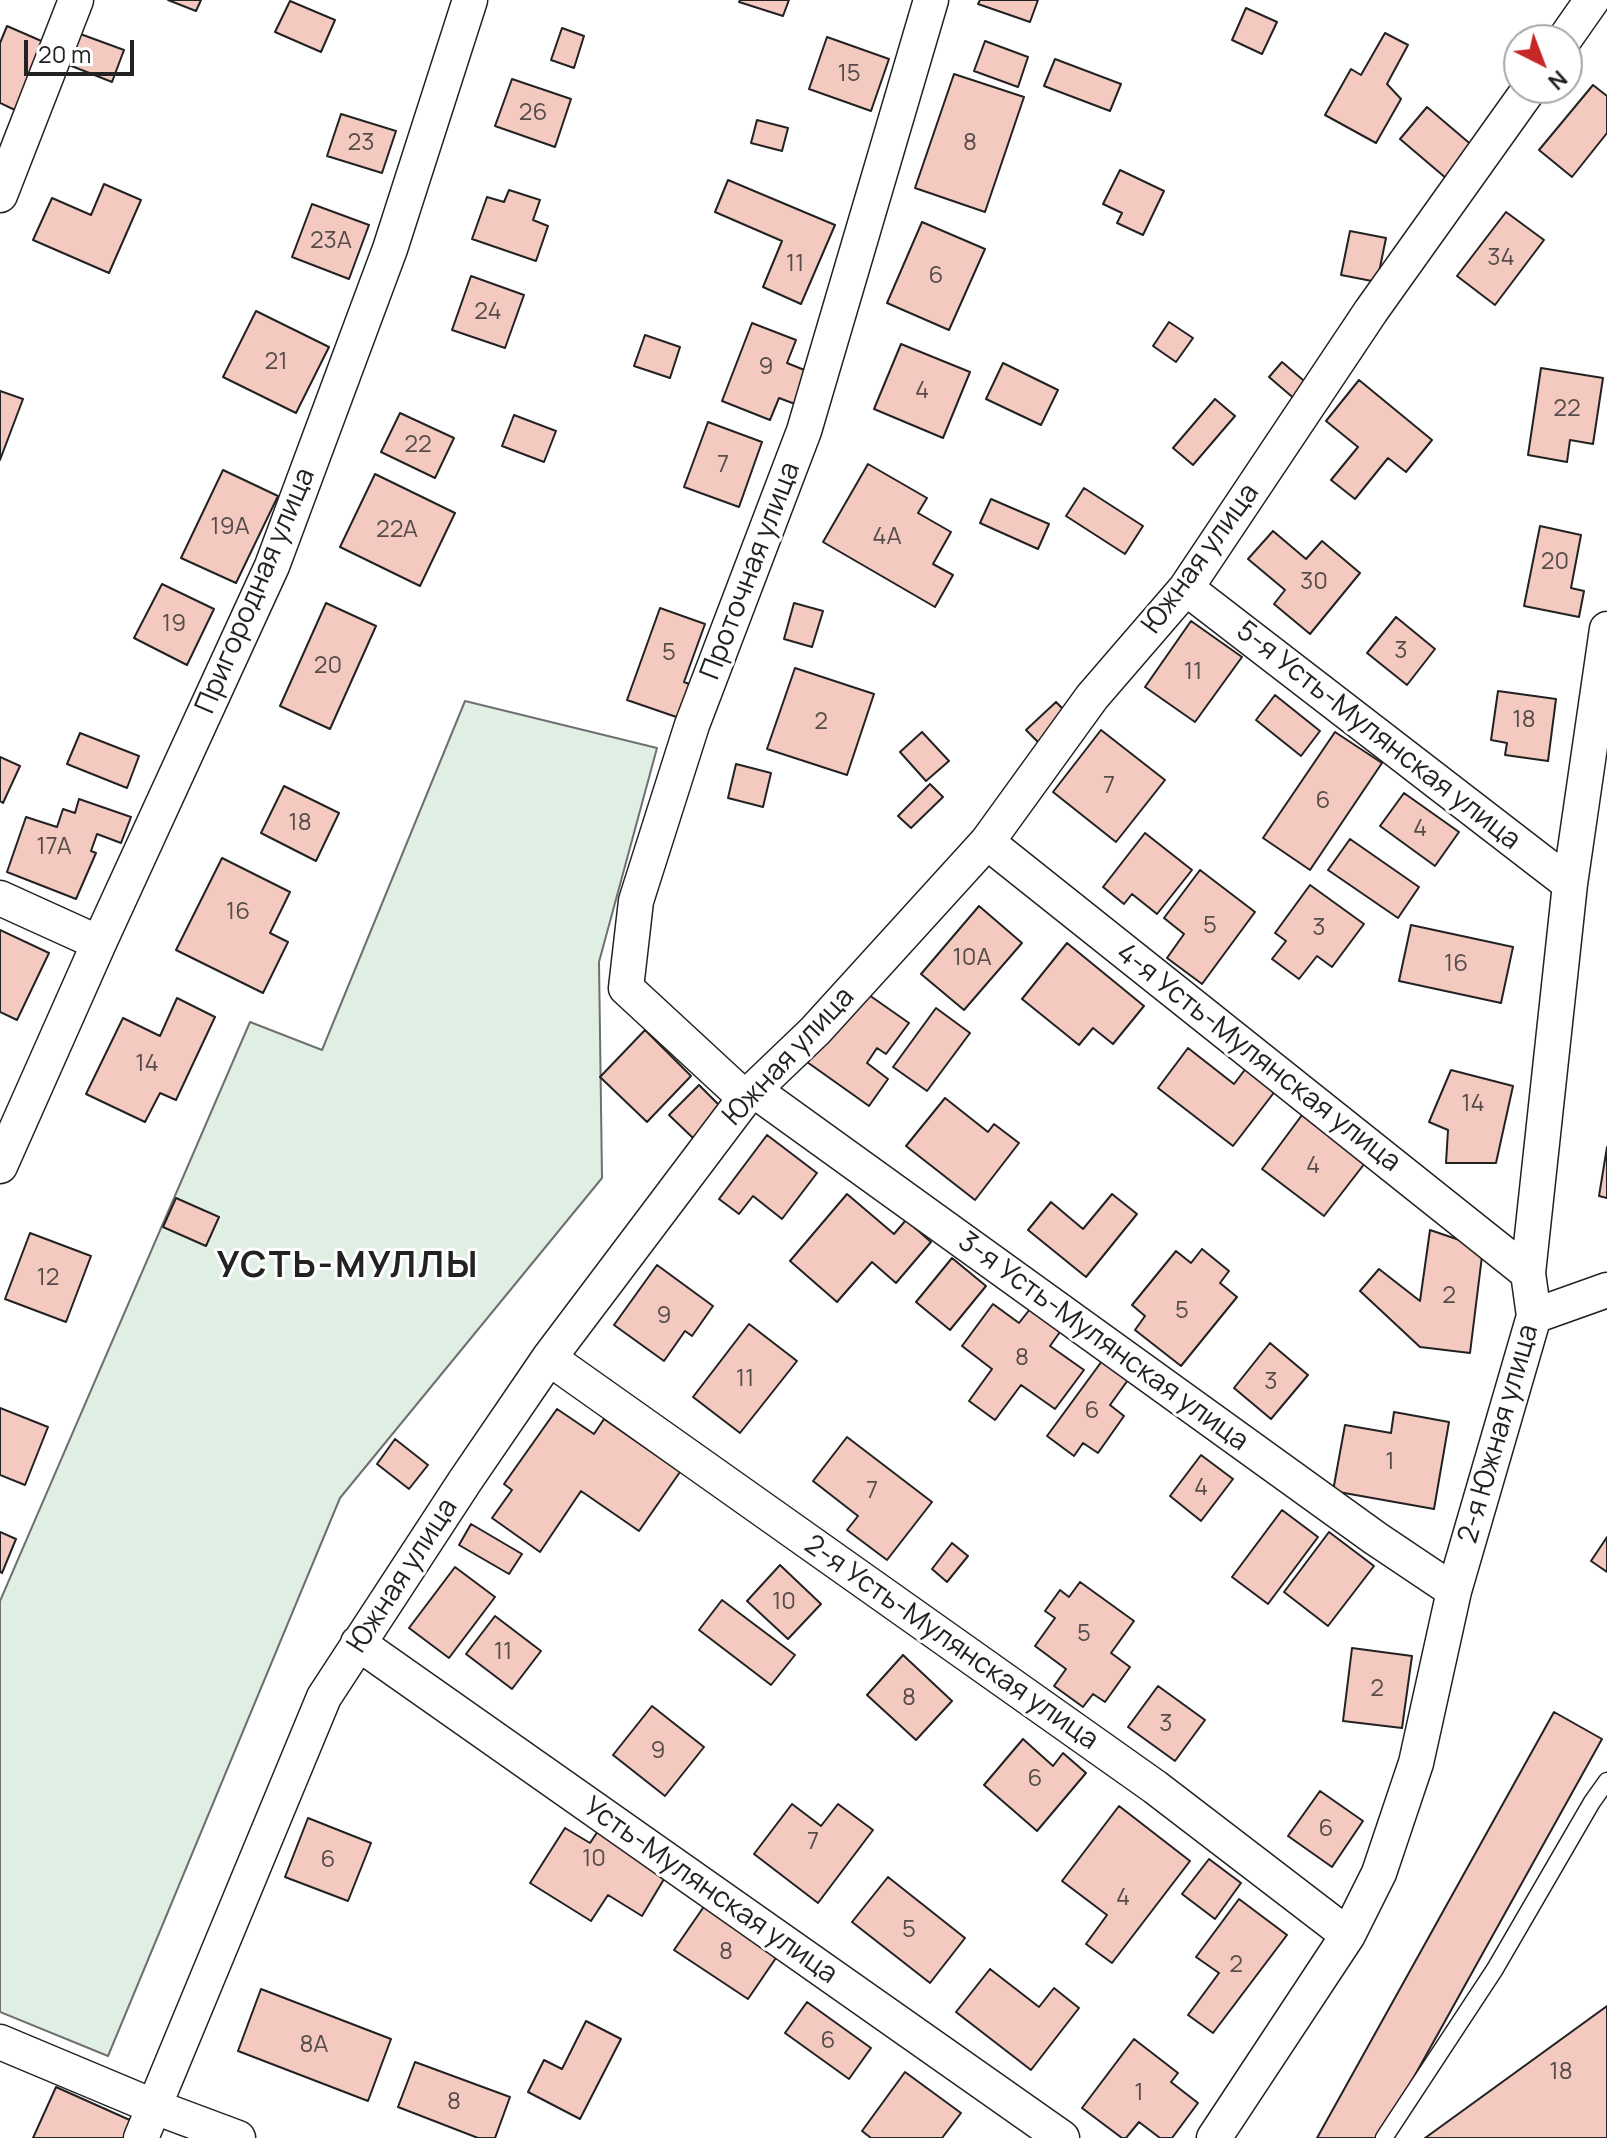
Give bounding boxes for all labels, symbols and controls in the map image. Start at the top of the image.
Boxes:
scale bar [28,24,138,74]
north arrow [1503,24,1583,104]
text: 20 m [38,37,91,70]
house number: 15 [837,60,861,88]
text: N [1542,64,1574,97]
house number: 26 [519,99,547,127]
house number: 23 [348,129,374,157]
house number: 8 [963,129,977,157]
house number: 23А [310,227,352,255]
house number: 34 [1487,244,1515,272]
house number: 11 [786,250,804,278]
house number: 6 [929,262,943,290]
house number: 24 [474,298,502,326]
house number: 21 [264,348,288,376]
house number: 9 [759,353,773,381]
house number: 4 [915,377,929,405]
house number: 22 [1553,395,1581,423]
house number: 22 [404,431,432,459]
house number: 7 [717,451,729,479]
street label: Проточная улица [694,458,808,684]
street label: Пригородная улица [189,463,323,719]
street label: Южная улица [1135,478,1267,640]
house number: 19А [210,513,250,541]
house number: 22А [376,516,418,544]
house number: 4А [872,523,902,551]
house number: 20 [1541,548,1569,576]
house number: 30 [1300,568,1328,596]
house number: 19 [162,610,186,638]
street label: 5-я Усть-Мулянская улица [1229,615,1527,857]
house number: 3 [1394,637,1408,665]
house number: 5 [662,639,676,667]
house number: 20 [314,652,342,680]
house number: 11 [1184,658,1202,686]
house number: 18 [1512,706,1536,734]
house number: 2 [814,708,828,736]
house number: 7 [1103,772,1115,800]
house number: 6 [1316,787,1330,815]
house number: 18 [288,809,312,837]
house number: 4 [1413,815,1427,843]
house number: 17А [36,833,72,861]
house number: 16 [226,898,250,926]
house number: 5 [1203,912,1217,940]
house number: 3 [1312,914,1326,942]
street label: 4-я Усть-Мулянская улица [1109,937,1407,1179]
house number: 10А [952,944,992,972]
house number: 16 [1444,950,1468,978]
street label: Южная улица [716,981,862,1133]
house number: 14 [135,1050,159,1078]
house number: 14 [1461,1090,1485,1118]
house number: 4 [1306,1152,1320,1180]
street label: 3-я Усть-Мулянская улица [951,1225,1255,1459]
district label: УСТЬ-МУЛЛЫ [217,1245,479,1289]
house number: 12 [36,1264,60,1292]
house number: 2 [1442,1282,1456,1310]
house number: 5 [1175,1297,1189,1325]
house number: 9 [657,1302,671,1330]
street label: 2-я Южная улица [1452,1321,1546,1547]
house number: 8 [1015,1344,1029,1372]
house number: 11 [736,1365,754,1393]
house number: 3 [1264,1368,1278,1396]
house number: 6 [1085,1397,1099,1425]
house number: 1 [1385,1448,1395,1476]
house number: 4 [1194,1474,1208,1502]
house number: 7 [866,1477,878,1505]
street label: Южная улица [341,1493,465,1659]
street label: 2-я Усть-Мулянская улица [798,1529,1104,1757]
house number: 10 [772,1588,796,1616]
house number: 5 [1077,1620,1091,1648]
house number: 11 [494,1638,512,1666]
house number: 2 [1370,1675,1384,1703]
house number: 8 [902,1684,916,1712]
house number: 3 [1159,1710,1173,1738]
house number: 9 [651,1737,665,1765]
house number: 6 [1028,1765,1042,1793]
street label: Усть-Мулянская улица [577,1791,843,1991]
house number: 6 [1319,1815,1333,1843]
house number: 7 [807,1828,819,1856]
house number: 10 [582,1845,606,1873]
house number: 6 [321,1846,335,1874]
house number: 4 [1116,1884,1130,1912]
house number: 5 [902,1916,916,1944]
house number: 8 [719,1938,733,1966]
house number: 2 [1229,1951,1243,1979]
house number: 6 [821,2027,835,2055]
house number: 8А [299,2031,329,2059]
house number: 18 [1549,2058,1573,2086]
house number: 1 [1134,2079,1144,2107]
house number: 8 [447,2088,461,2116]

